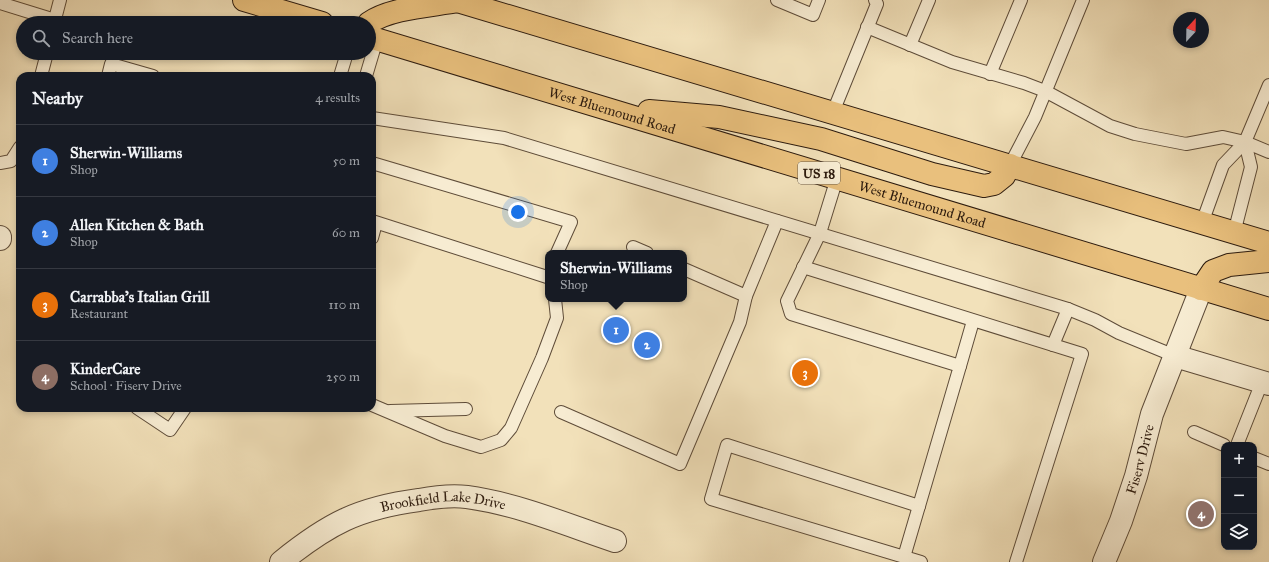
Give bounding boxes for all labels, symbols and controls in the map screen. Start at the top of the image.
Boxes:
north arrow [1173,12,1209,48]
search box [16,16,376,60]
icon: search [30,27,52,49]
text: Search here [62,29,133,47]
street label: West Bluemound Road [546,84,678,138]
text: Nearby [32,88,83,109]
text: 4 results [315,90,360,106]
text: Sherwin-Williams [70,144,182,162]
text: 1 [42,153,48,169]
text: 50 m [333,153,360,169]
text: Shop [70,162,98,178]
road number: US 18 [798,162,840,184]
street label: West Bluemound Road [857,177,988,232]
your location [508,202,528,222]
text: Allen Kitchen & Bath [70,216,204,234]
text: 2 [42,225,48,241]
text: 60 m [332,225,360,241]
text: Shop [70,234,98,250]
popup [545,250,687,302]
text: Sherwin-Williams [560,259,672,277]
text: Shop [560,277,588,293]
text: Carrabba's Italian Grill [70,288,210,306]
text: 3 [42,297,48,313]
text: 110 m [328,297,360,313]
text: Restaurant [70,306,128,322]
pin: 1 [603,315,629,345]
pin: 2 [634,330,660,360]
pin: 3 [792,358,818,388]
text: KinderCare [70,360,141,378]
text: 4 [41,369,49,385]
text: 250 m [326,369,360,385]
text: School · Fiserv Drive [70,378,182,394]
street label: Fiserv Drive [1123,423,1158,497]
map controls [1221,442,1257,550]
button: + [1221,442,1257,478]
button: − [1221,478,1257,514]
street label: Brookfield Lake Drive [378,488,508,516]
pin: 4 [1188,499,1214,529]
button: layers [1221,514,1257,550]

